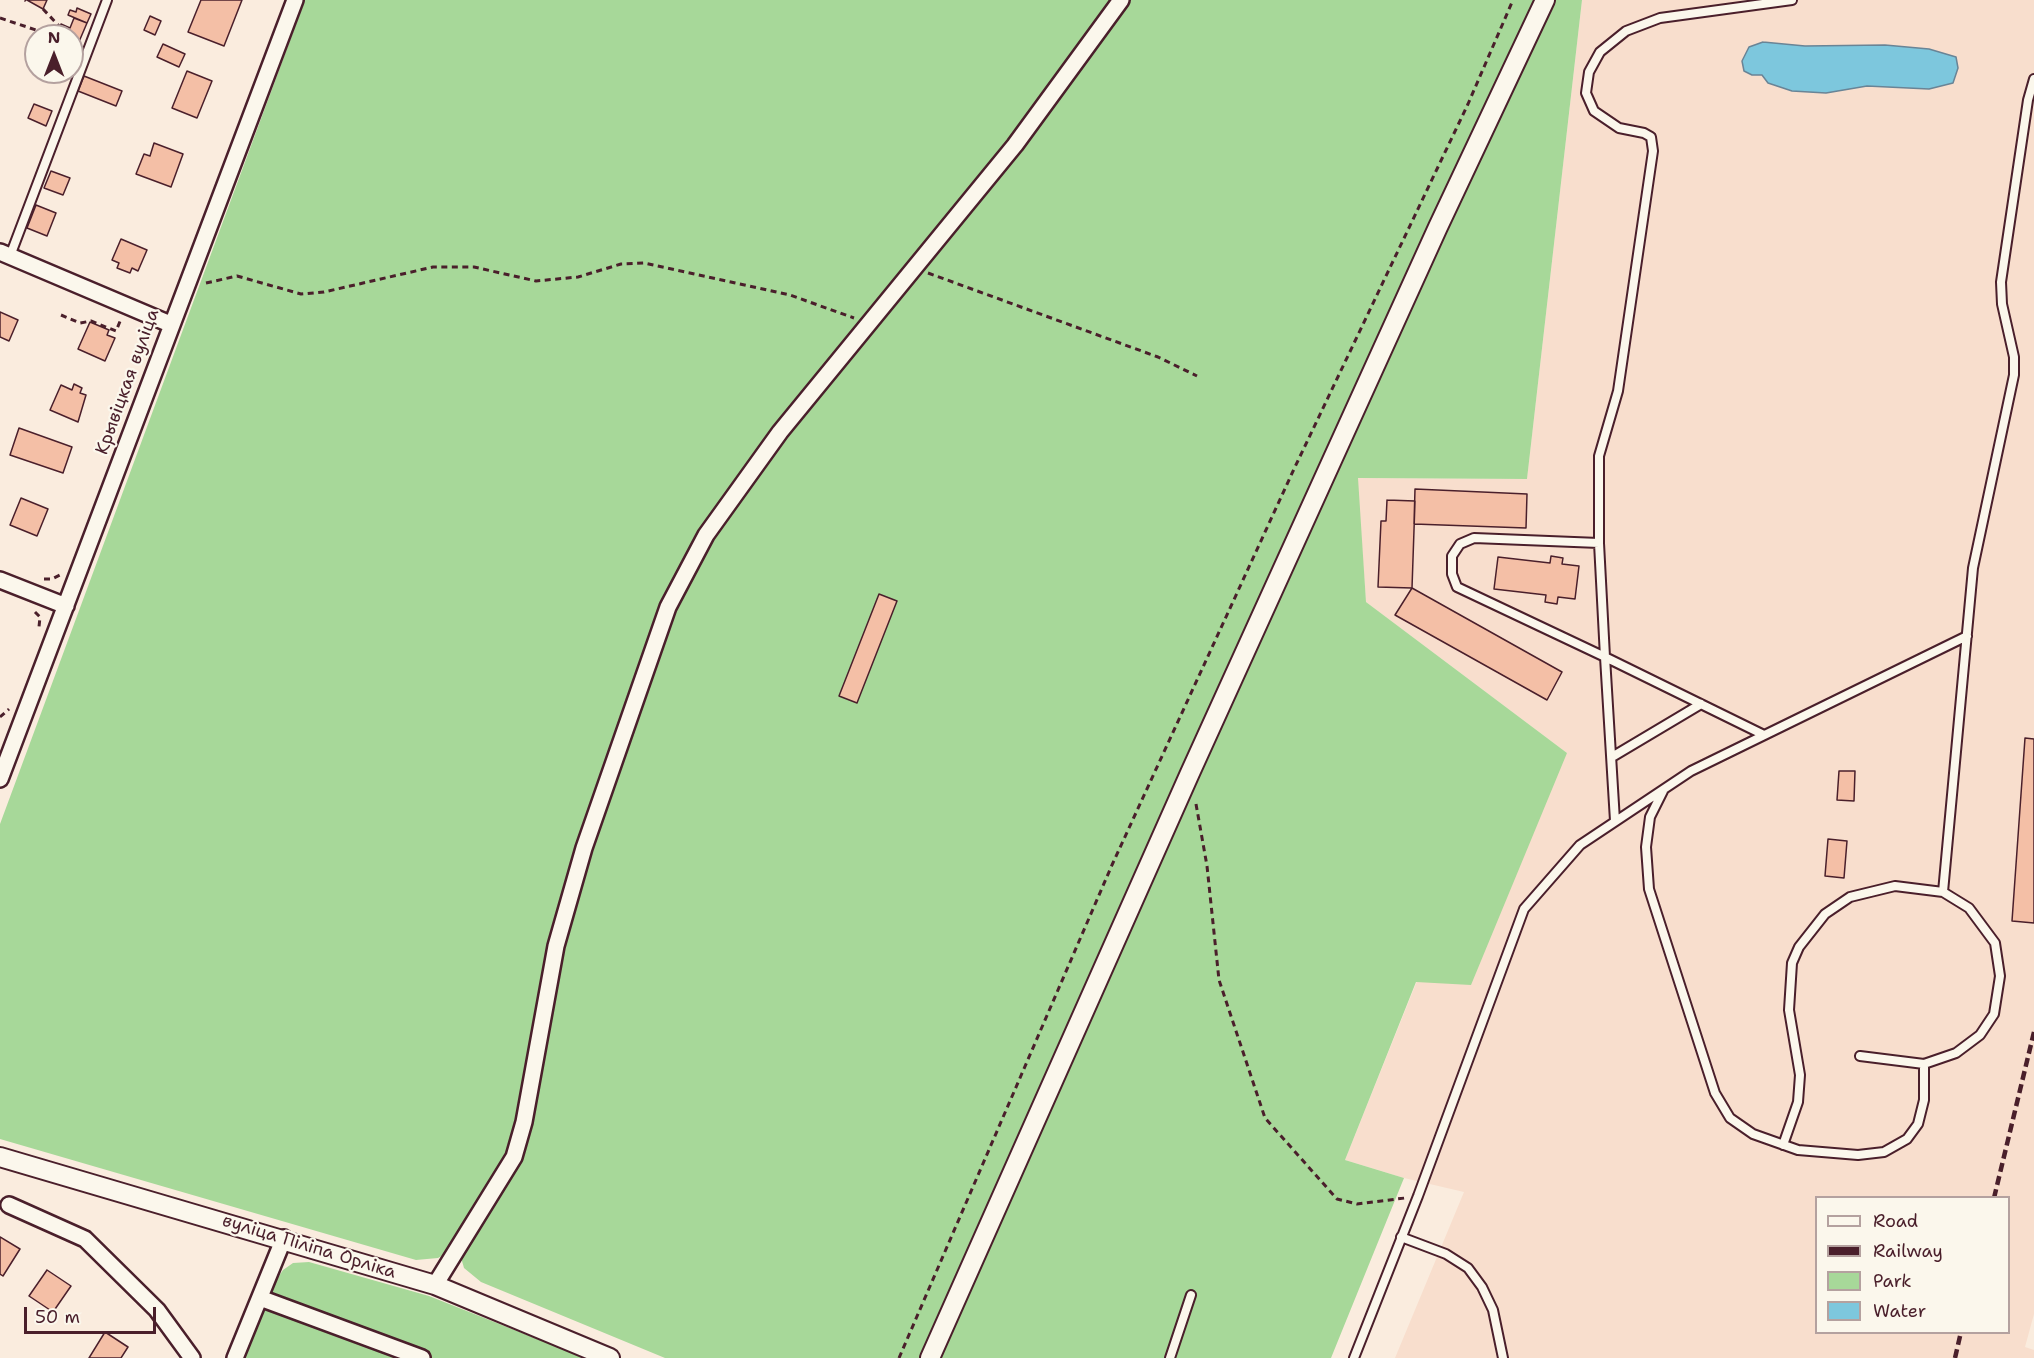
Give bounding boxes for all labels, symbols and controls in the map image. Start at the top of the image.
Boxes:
north arrow [24,24,84,84]
text: N [48,27,60,48]
street label: Крывіцкая вуліца [92,306,164,458]
legend [1815,1196,2010,1334]
text: Road [1873,1209,1918,1233]
street label: вуліца Піліпа Орліка [219,1210,399,1284]
text: Railway [1873,1239,1943,1263]
text: Park [1873,1269,1912,1293]
scale bar [27,1295,159,1333]
text: Water [1873,1299,1926,1323]
text: 50 m [35,1305,80,1329]

